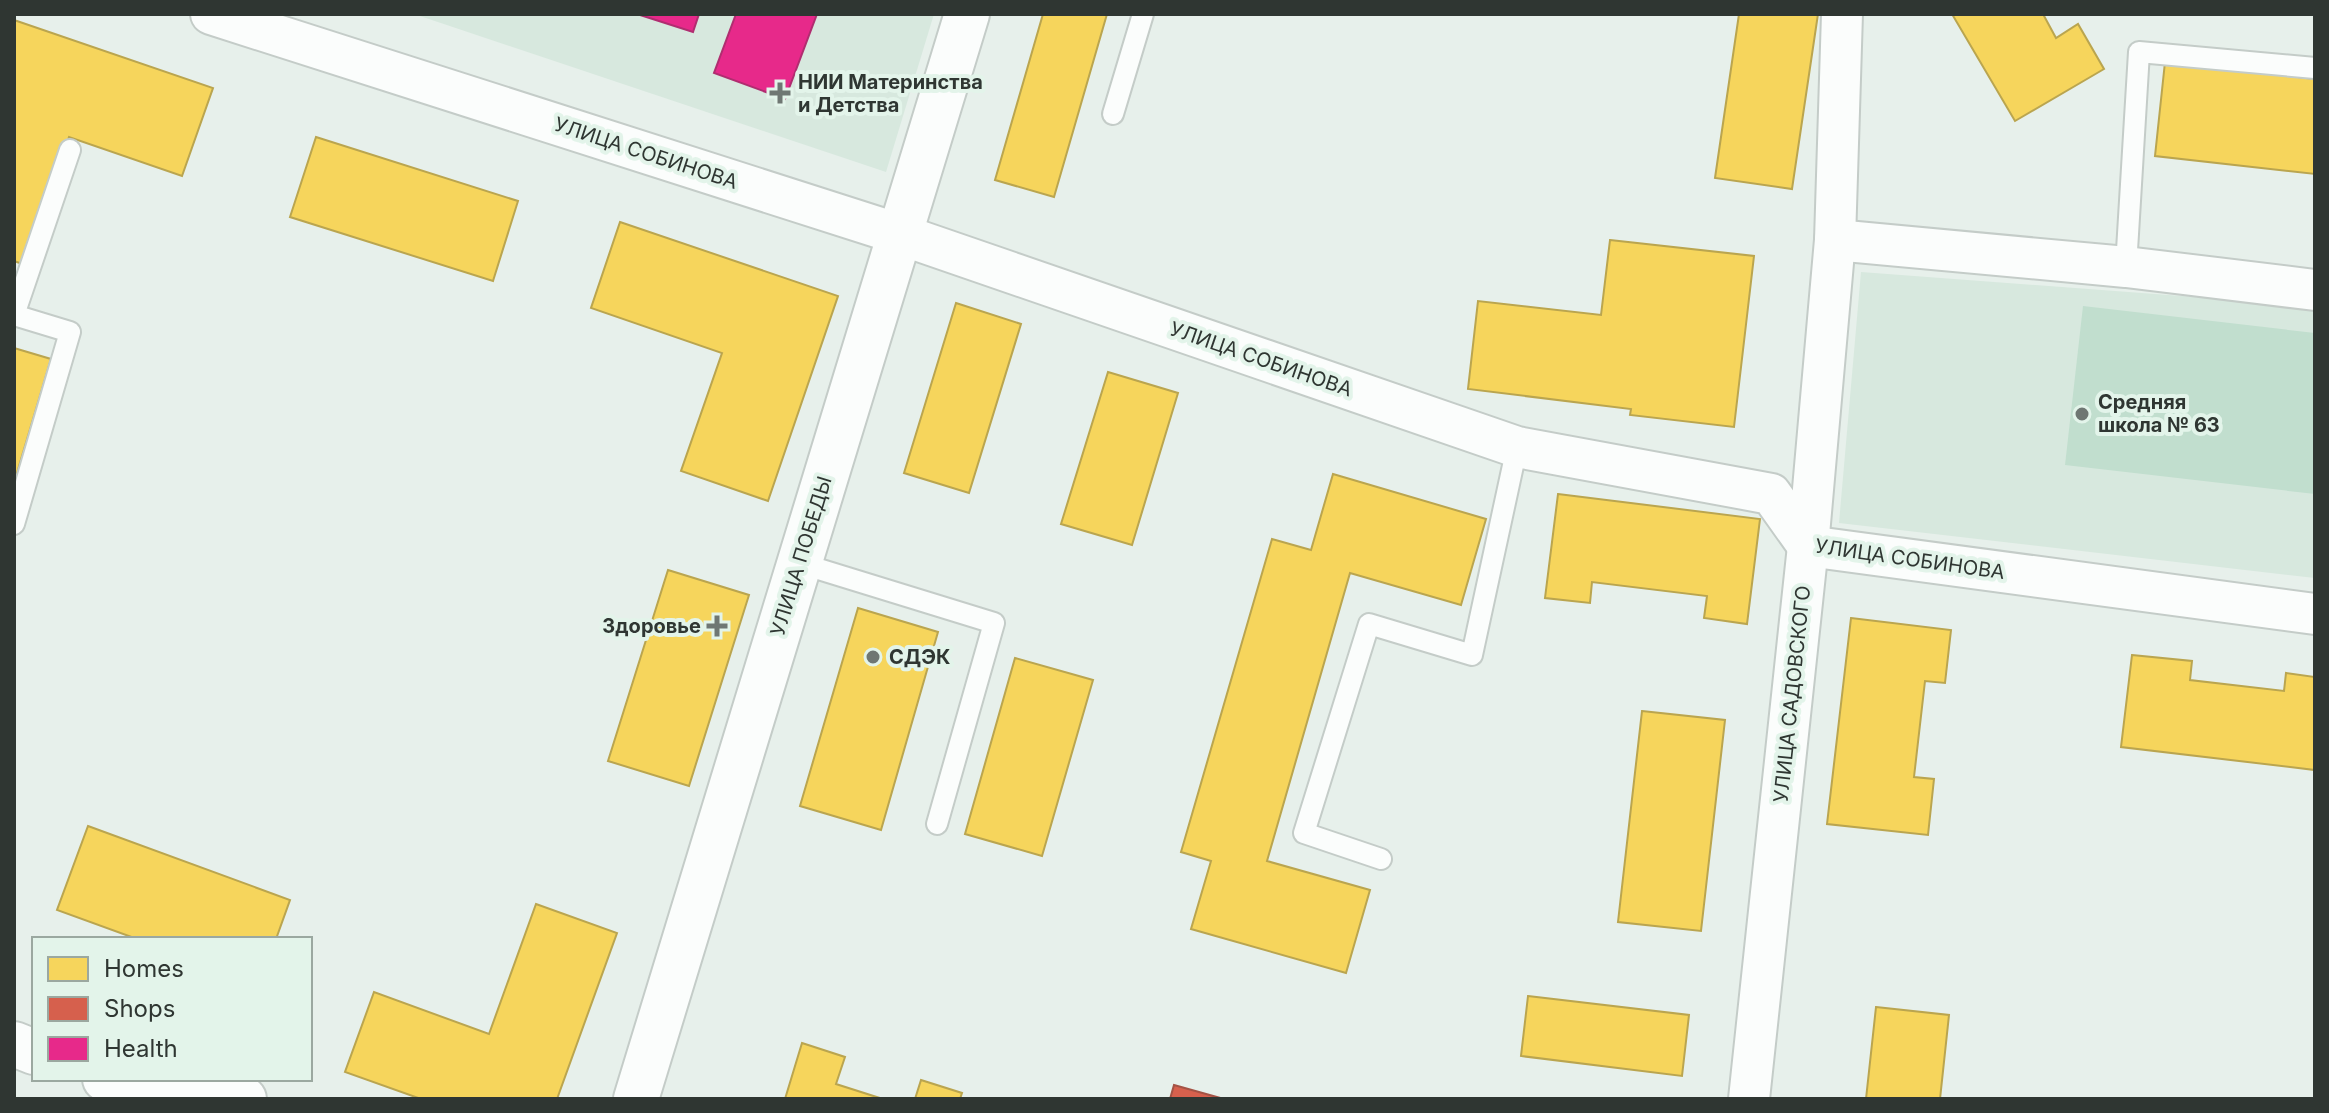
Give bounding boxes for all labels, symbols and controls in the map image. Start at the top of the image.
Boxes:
place label: НИИ Материнства и Детства [798,70,983,117]
marker: НИИ Материнства и Детства [769,82,791,104]
street label: УЛИЦА СОБИНОВА [551,112,741,194]
street label: УЛИЦА СОБИНОВА [1167,317,1356,402]
place label: Средняя школа № 63 [2098,390,2220,437]
marker: Средняя школа № 63 [2073,405,2091,423]
street label: УЛИЦА ПОБЕДЫ [765,473,837,639]
street label: УЛИЦА СОБИНОВА [1814,534,2007,584]
street label: УЛИЦА САДОВСКОГО [1769,584,1815,804]
place label: Здоровье [602,614,701,638]
marker: Здоровье [708,617,726,635]
place label: СДЭК [889,645,950,669]
marker: СДЭК [864,648,882,666]
legend [32,937,312,1081]
text: Homes [104,954,184,983]
text: Shops [104,994,175,1023]
text: Health [104,1034,178,1063]

